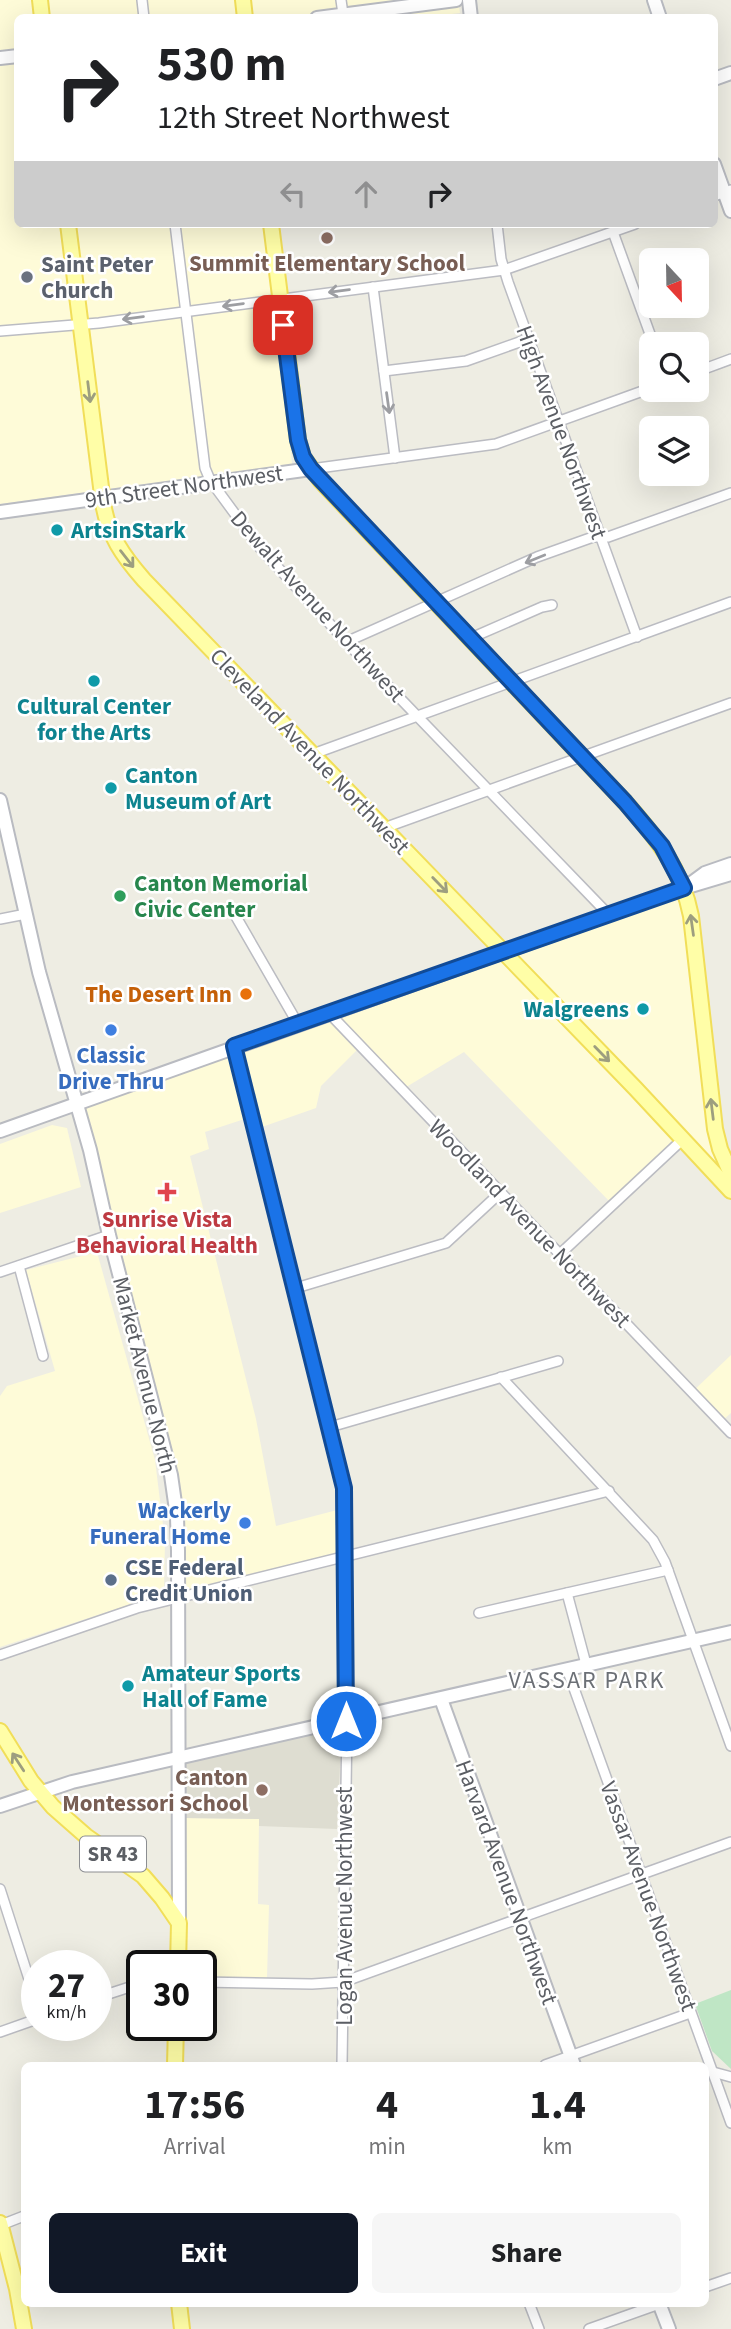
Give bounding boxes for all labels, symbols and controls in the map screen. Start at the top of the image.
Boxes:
text: 530 m [157,30,286,100]
icon: right [42,42,133,133]
text: 12th Street Northwest [157,95,450,141]
icon: left [274,175,312,213]
icon: ahead [347,175,385,213]
icon: right [420,175,458,213]
marker: Summit Elementary School [319,230,335,246]
place label: Summit Elementary School [189,247,465,280]
place label: Saint Peter Church [41,248,154,307]
north arrow [639,248,709,318]
map controls [639,248,709,486]
marker: Saint Peter Church [19,269,35,285]
one-way arrow [328,285,351,298]
pin [253,295,313,355]
one-way arrow [222,299,245,312]
icon: arrive [264,306,302,344]
one-way arrow [122,312,145,325]
street label: High Avenue Northwest [507,321,616,544]
button: search [639,332,709,402]
one-way arrow [82,380,95,403]
one-way arrow [382,392,395,414]
button: layers [639,416,709,486]
street label: 9th Street Northwest [83,456,285,517]
street label: Dewalt Avenue Northwest [222,503,413,710]
place label: ArtsinStark [70,514,186,547]
marker: ArtsinStark [49,522,65,538]
one-way arrow [119,550,134,568]
one-way arrow [525,553,547,566]
street label: Cleveland Avenue Northwest [202,641,417,862]
marker: Cultural Center for the Arts [86,673,102,689]
place label: Cultural Center for the Arts [17,690,172,749]
place label: Canton Museum of Art [125,759,271,818]
marker: Canton Museum of Art [103,780,119,796]
place label: Canton Memorial Civic Center [134,867,308,926]
one-way arrow [431,877,448,894]
marker: Canton Memorial Civic Center [112,888,128,904]
one-way arrow [686,914,699,937]
place label: The Desert Inn [85,978,232,1011]
marker: The Desert Inn [238,986,254,1002]
place label: Walgreens [523,993,629,1026]
marker: Walgreens [635,1001,651,1017]
marker: Classic Drive Thru [103,1022,119,1038]
place label: Classic Drive Thru [58,1039,164,1098]
one-way arrow [593,1045,610,1062]
one-way arrow [706,1098,719,1121]
street label: Woodland Avenue Northwest [421,1112,639,1335]
marker: Sunrise Vista Behavioral Health [157,1182,177,1202]
place label: Sunrise Vista Behavioral Health [76,1203,258,1262]
street label: Market Avenue North [104,1273,185,1477]
place label: Wackerly Funeral Home [90,1494,231,1553]
marker: Wackerly Funeral Home [237,1515,253,1531]
place label: CSE Federal Credit Union [125,1551,253,1610]
marker: CSE Federal Credit Union [103,1572,119,1588]
place label: Amateur Sports Hall of Fame [141,1657,300,1716]
district label: VASSAR PARK [509,1663,665,1698]
marker: Amateur Sports Hall of Fame [120,1678,136,1694]
position arrow [309,1684,383,1758]
one-way arrow [11,1753,25,1773]
street label: Harvard Avenue Northwest [447,1755,566,2009]
place label: Canton Montessori School [62,1761,248,1820]
street label: Vassar Avenue Northwest [592,1777,706,2016]
marker: Canton Montessori School [254,1782,270,1798]
street label: Logan Avenue Northwest [328,1786,361,2026]
road number: SR 43 [80,1836,146,1871]
speed limit sign: 30 [126,1950,217,2041]
text: 27 [48,1961,85,2011]
text: km/h [47,2000,86,2025]
text: 17:56 [144,2075,245,2135]
text: 4 [376,2075,398,2135]
text: 1.4 [529,2075,586,2135]
text: Arrival [164,2130,226,2163]
text: min [369,2130,406,2163]
text: km [542,2130,573,2163]
button: Exit [49,2213,358,2293]
button: Share [372,2213,681,2293]

